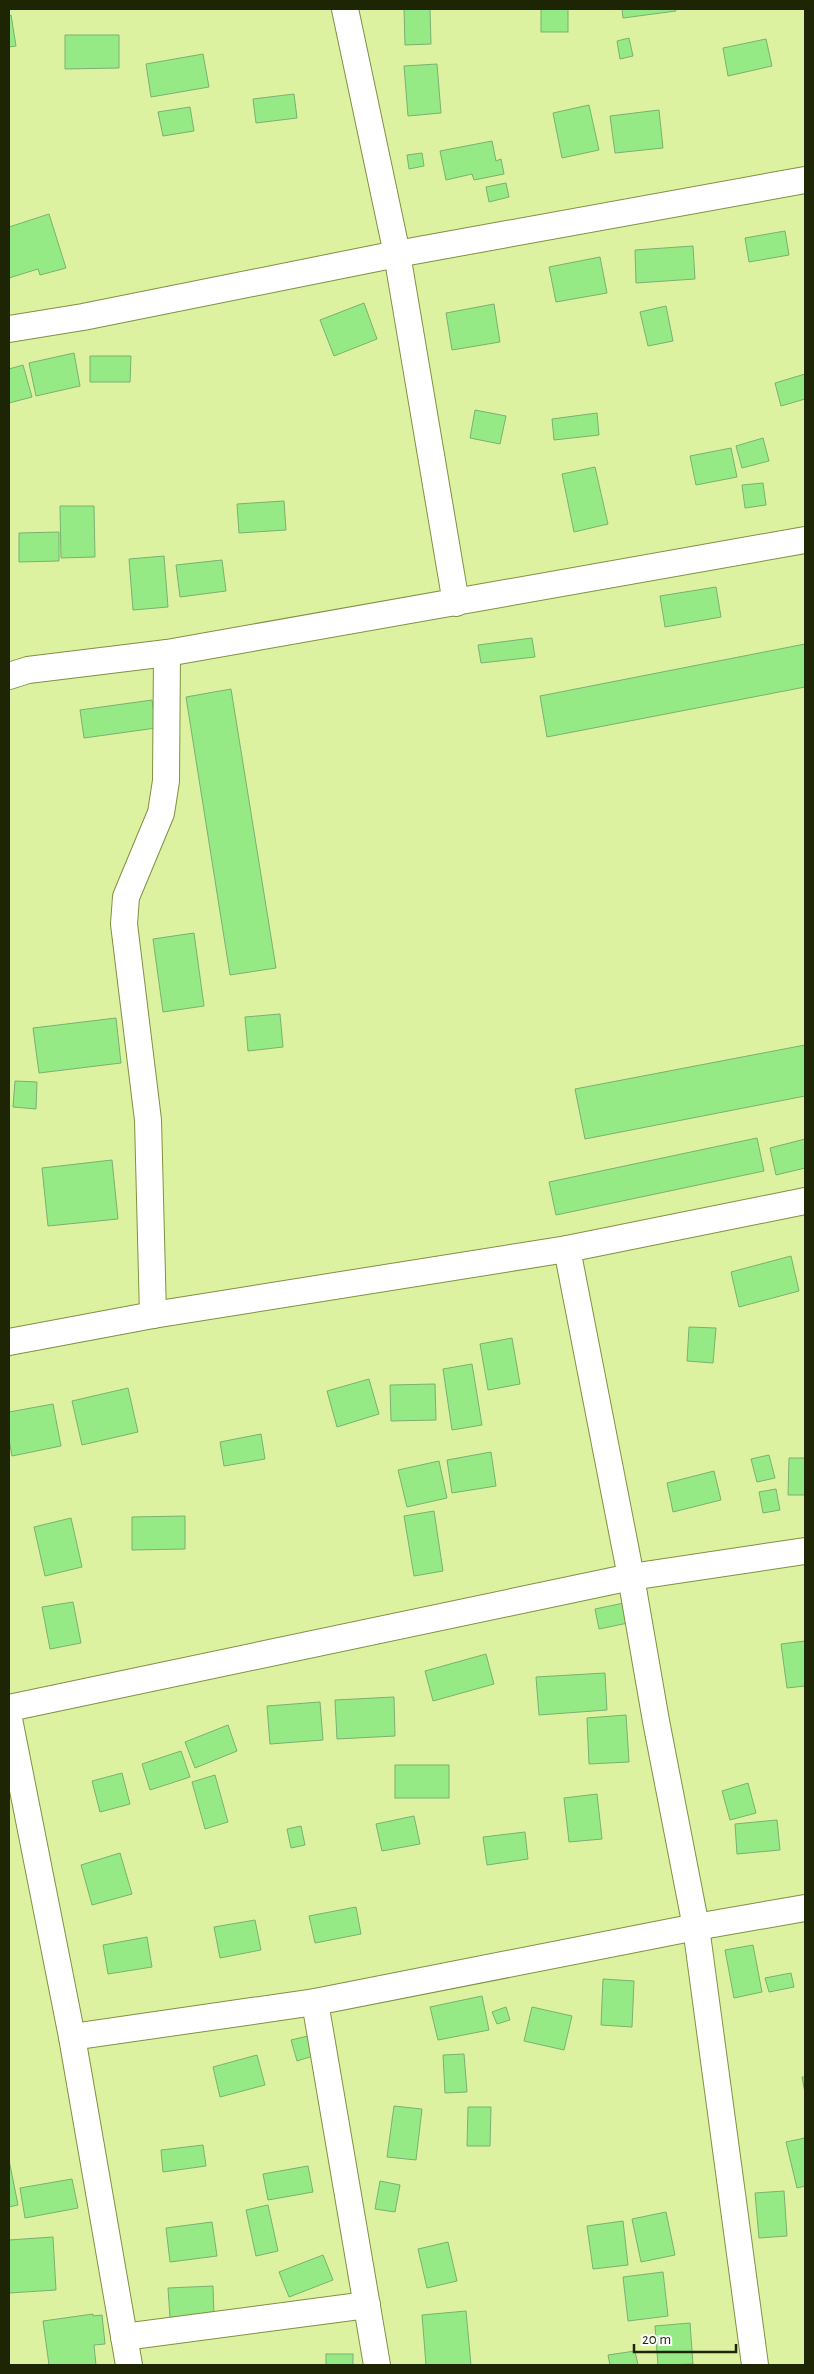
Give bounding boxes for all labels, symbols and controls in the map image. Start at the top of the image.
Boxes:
scale bar [634,2322,736,2354]
text: 20 m [642,2332,671,2347]

